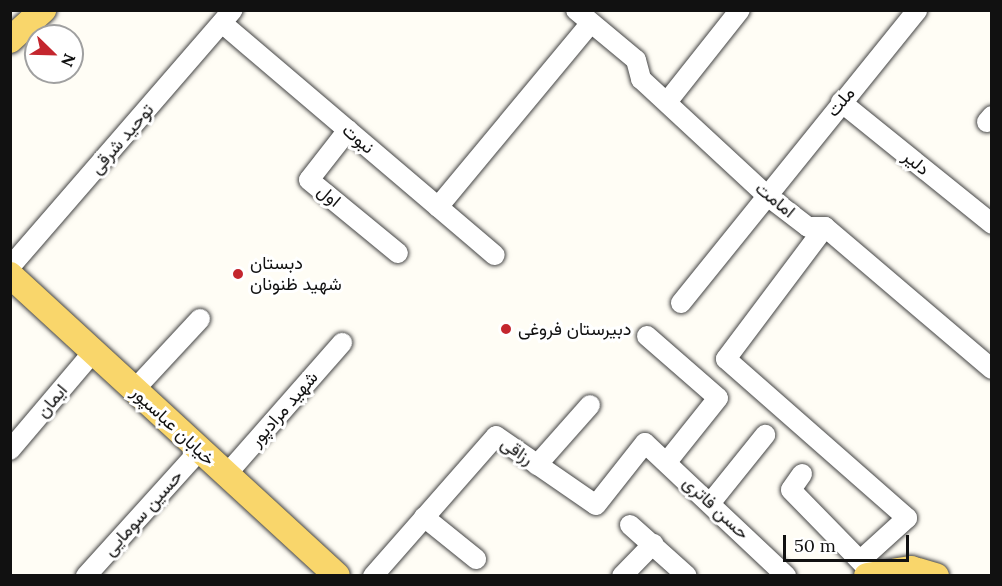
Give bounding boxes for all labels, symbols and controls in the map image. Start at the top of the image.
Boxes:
north arrow [24,24,84,84]
text: N [57,51,80,70]
street label: ملت [822,83,860,121]
street label: توحید شرقی [86,99,158,179]
street label: نبوت [338,119,378,159]
street label: دلیر [898,146,934,180]
street label: امامت [751,178,799,222]
street label: اول [313,180,345,212]
place label: دبستان شهید ظنونان [250,253,342,296]
marker: دبستان شهید ظنونان [231,267,245,281]
place label: دبیرستان فروغی [518,318,631,340]
marker: دبیرستان فروغی [499,322,513,336]
street label: شهید مرادپور [245,367,323,451]
street label: ایمان [32,380,72,422]
street label: خیابان عباسپور [127,382,219,470]
street label: رزاقی [496,432,538,470]
street label: حسین سومایی [99,466,187,560]
street label: حسن فاتری [678,472,754,544]
scale bar [786,523,912,561]
text: 50 m [794,534,836,557]

